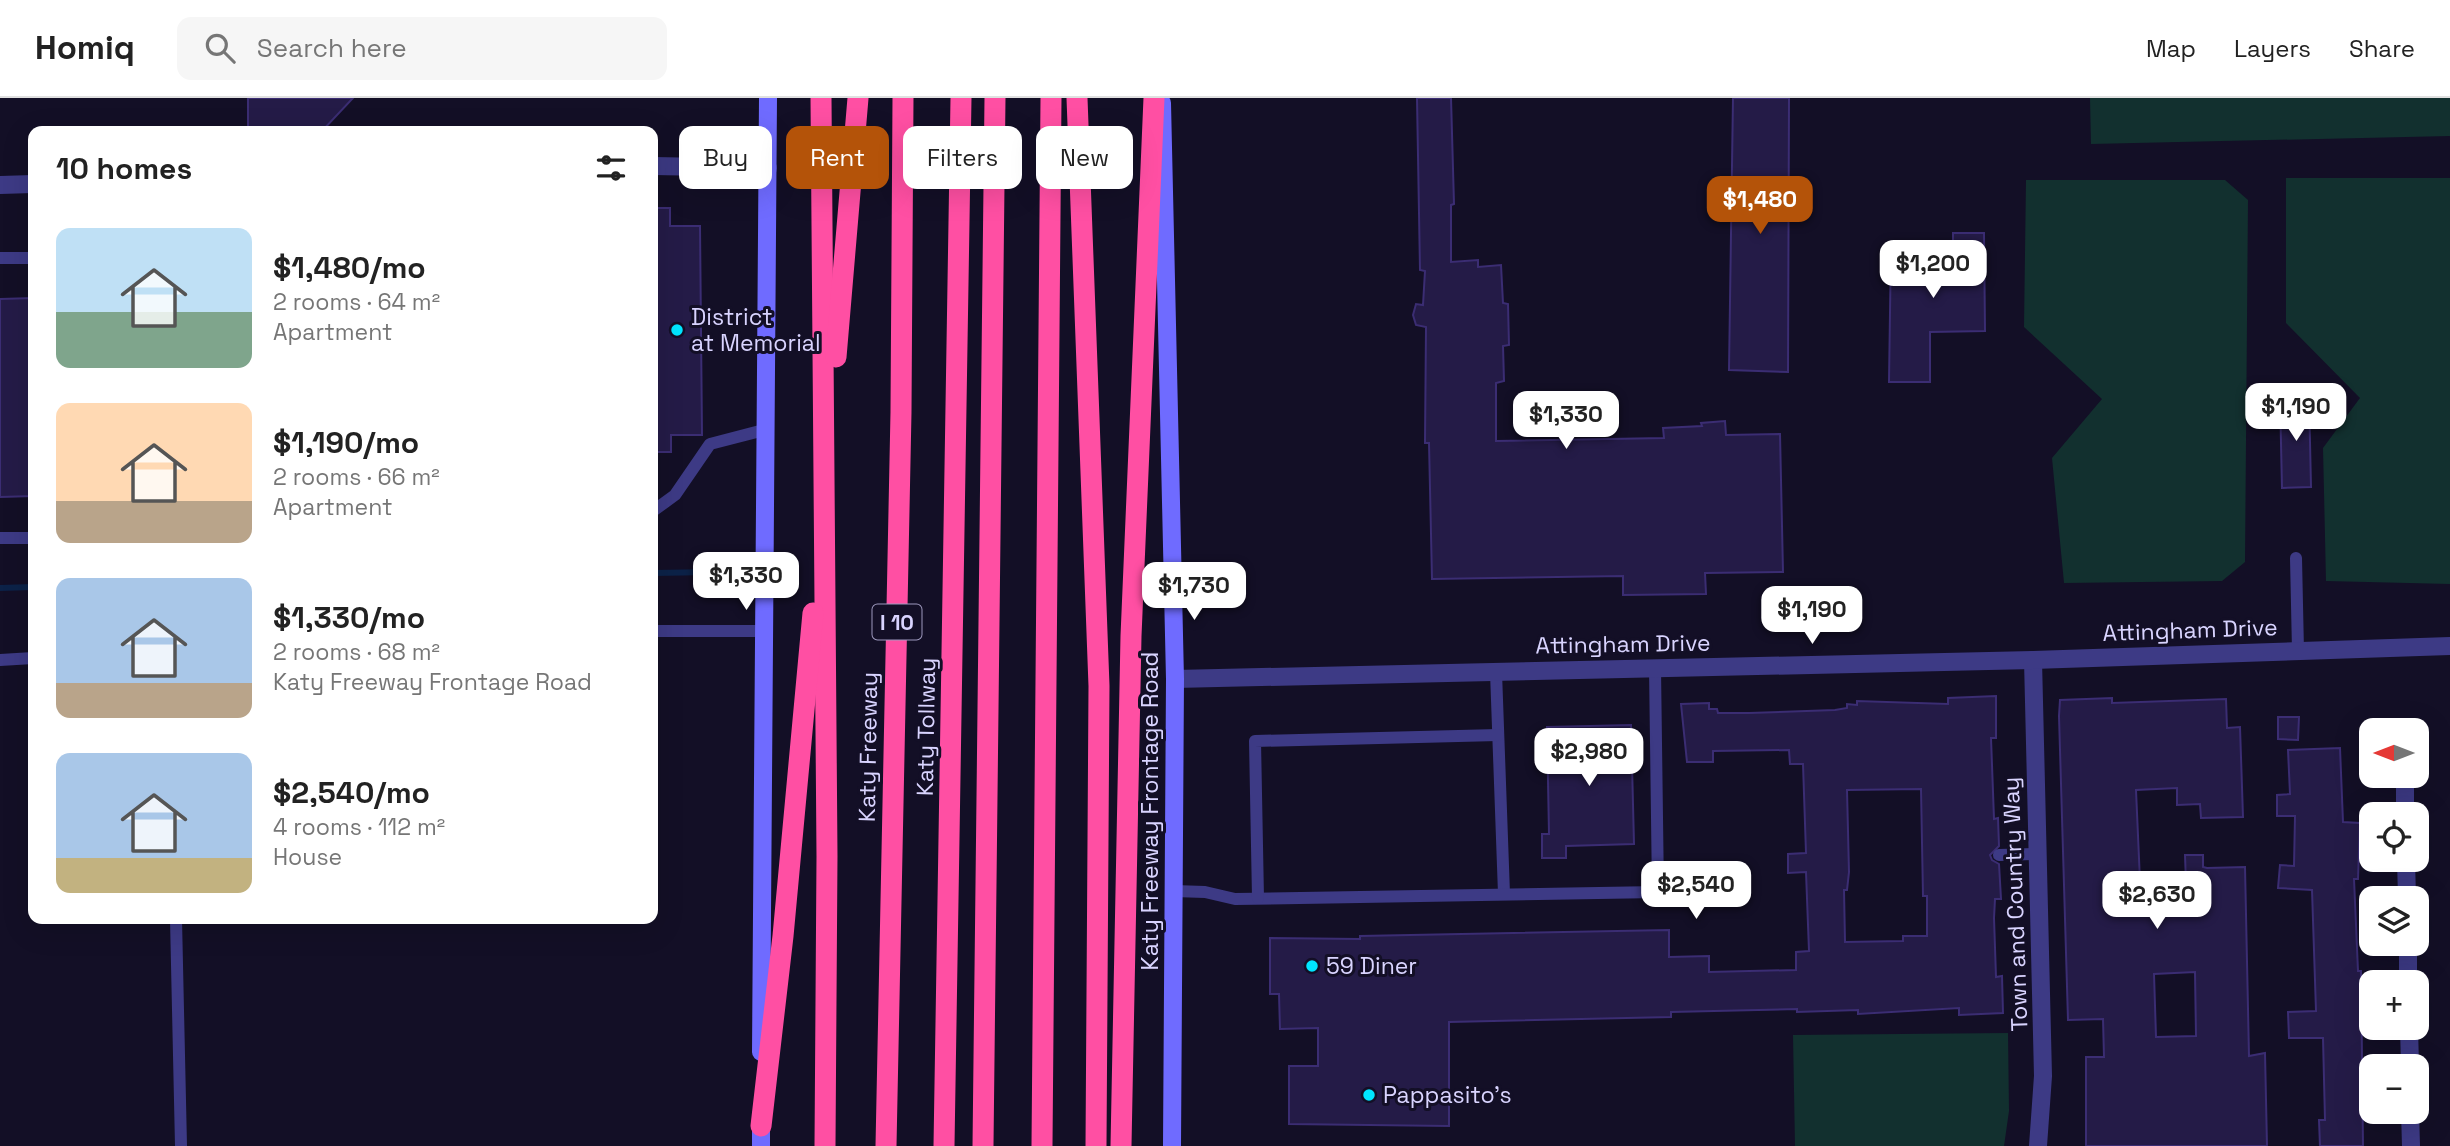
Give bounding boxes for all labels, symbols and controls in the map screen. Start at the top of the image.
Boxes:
search box [177,17,667,80]
text: Homiq [35,27,135,69]
icon: search [201,29,239,67]
text: Search here [257,31,407,65]
text: Map [2146,33,2196,64]
text: Layers [2234,33,2311,64]
text: Share [2349,33,2415,64]
chip: Buy [679,126,772,189]
chip: Rent [786,126,889,189]
chip: Filters [903,126,1022,189]
chip: New [1036,126,1133,189]
text: 10 homes [56,149,192,188]
icon: filters [592,149,630,187]
pin: $1,480 [1703,176,1817,236]
text: $1,480 [1723,184,1797,214]
pin: $1,200 [1876,240,1990,300]
text: $1,480/mo [273,248,426,287]
text: $1,200 [1896,248,1970,278]
icon: home [112,256,196,340]
text: 2 rooms · 64 m² [273,287,440,317]
place label: District at Memorial [691,302,821,358]
text: Apartment [273,317,393,347]
marker: District at Memorial [669,322,685,338]
pin: $1,190 [2239,384,2353,443]
text: $1,190 [2261,391,2331,421]
pin: $1,330 [1509,392,1623,451]
text: $1,330 [1529,399,1603,429]
text: $1,190/mo [273,423,419,462]
icon: home [112,431,196,515]
text: 2 rooms · 66 m² [273,462,440,492]
text: Apartment [273,492,393,522]
pin: $1,330 [689,552,803,612]
text: $1,330 [709,560,783,590]
pin: $1,730 [1137,562,1251,622]
text: $1,730 [1158,570,1230,600]
pin: $1,190 [1755,587,1869,646]
text: $1,190 [1777,594,1847,624]
text: $1,330/mo [273,598,425,637]
road number: I 10 [872,604,922,640]
icon: home [112,606,196,690]
street label: Attingham Drive [2102,612,2278,648]
street label: Attingham Drive [1535,627,1711,661]
text: 2 rooms · 68 m² [273,637,440,667]
street label: Katy Freeway Frontage Road [1135,652,1165,970]
street label: Katy Tollway [910,658,942,796]
text: Katy Freeway Frontage Road [273,667,592,697]
street label: Katy Freeway [852,672,884,822]
north arrow [2359,718,2429,788]
map controls [2359,718,2429,1124]
pin: $2,980 [1532,728,1646,788]
text: $2,980 [1550,736,1628,766]
text: $2,540/mo [273,773,430,812]
street label: Town and Country Way [1996,776,2034,1032]
icon: home [112,781,196,865]
button: locate [2359,802,2429,872]
text: 4 rooms · 112 m² [273,812,445,842]
text: House [273,842,342,872]
pin: $2,540 [1639,862,1753,921]
text: $2,540 [1657,869,1735,899]
pin: $2,630 [2100,872,2214,931]
text: $2,630 [2118,879,2196,909]
button: layers [2359,886,2429,956]
place label: 59 Diner [1326,951,1417,981]
marker: 59 Diner [1304,958,1320,974]
button: + [2359,970,2429,1040]
button: − [2359,1054,2429,1124]
place label: Pappasito's [1383,1080,1512,1110]
marker: Pappasito's [1361,1087,1377,1103]

